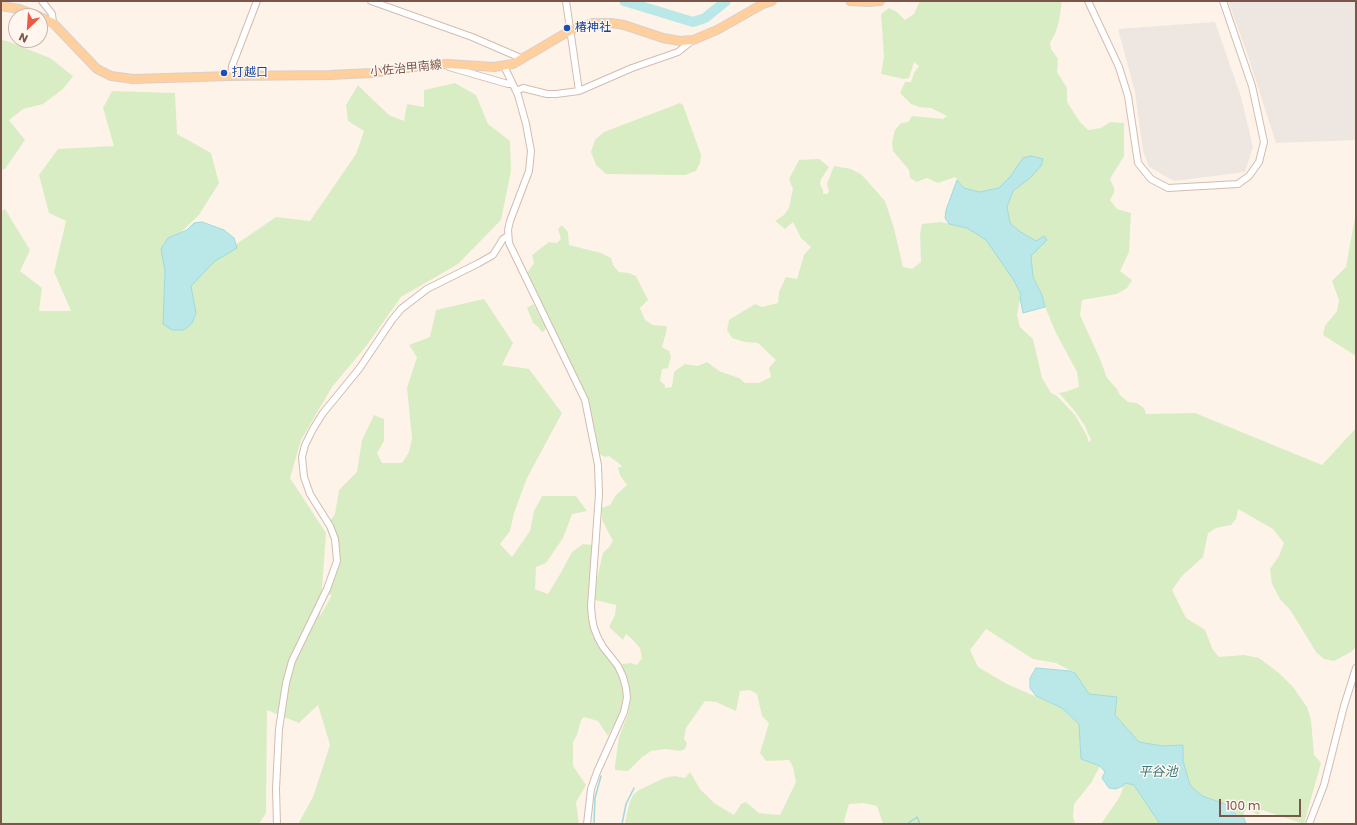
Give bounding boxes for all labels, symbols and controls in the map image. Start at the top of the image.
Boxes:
north arrow [8,8,48,48]
place label: 椿神社 [575,21,611,35]
marker: 椿神社 [562,23,572,33]
text: N [16,29,30,47]
street label: 小佐治甲南線 [369,58,443,80]
place label: 打越口 [232,66,268,80]
marker: 打越口 [219,68,229,78]
water label: 平谷池 [1139,765,1177,781]
scale bar [1221,791,1303,817]
text: 100 m [1226,797,1260,814]

